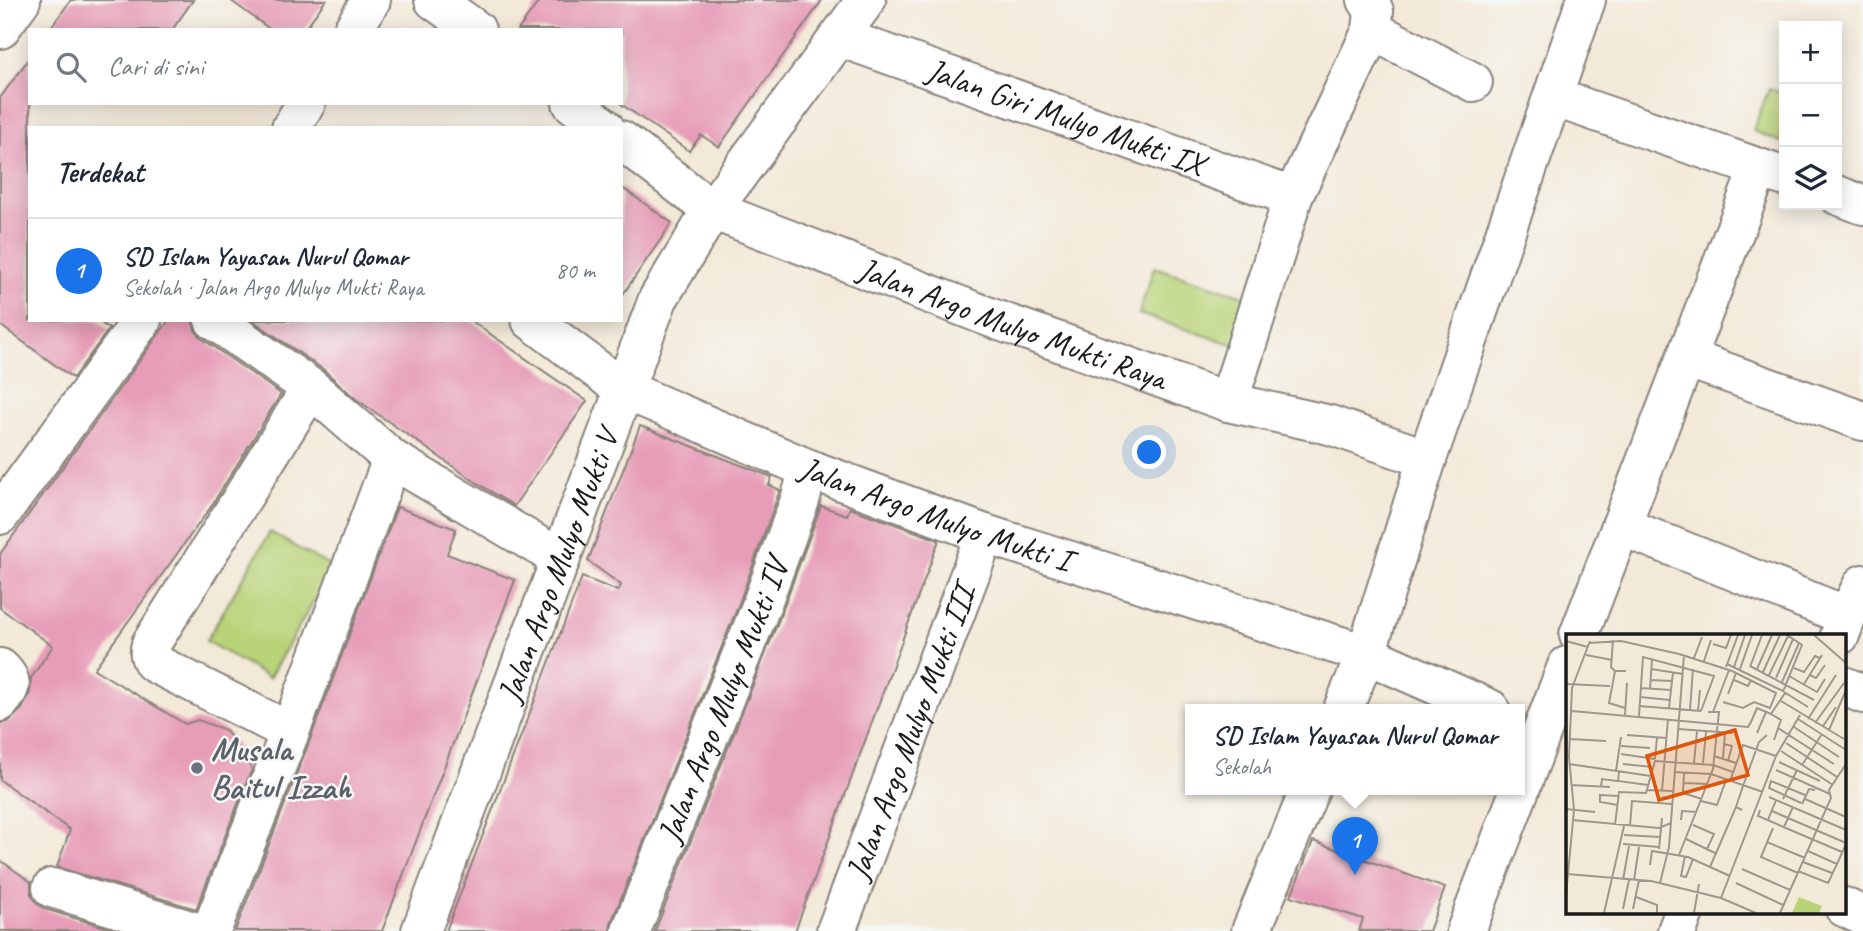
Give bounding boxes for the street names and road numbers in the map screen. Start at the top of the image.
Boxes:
street label: Jalan Giri Mulyo Mukti IX [919,48,1214,186]
street label: Jalan Argo Mulyo Mukti Raya [851,247,1174,400]
street label: Jalan Argo Mulyo Mukti V [487,419,630,710]
street label: Jalan Argo Mulyo Mukti I [792,446,1083,583]
street label: Jalan Argo Mulyo Mukti IV [647,548,799,850]
street label: Jalan Argo Mulyo Mukti III [835,573,987,887]

